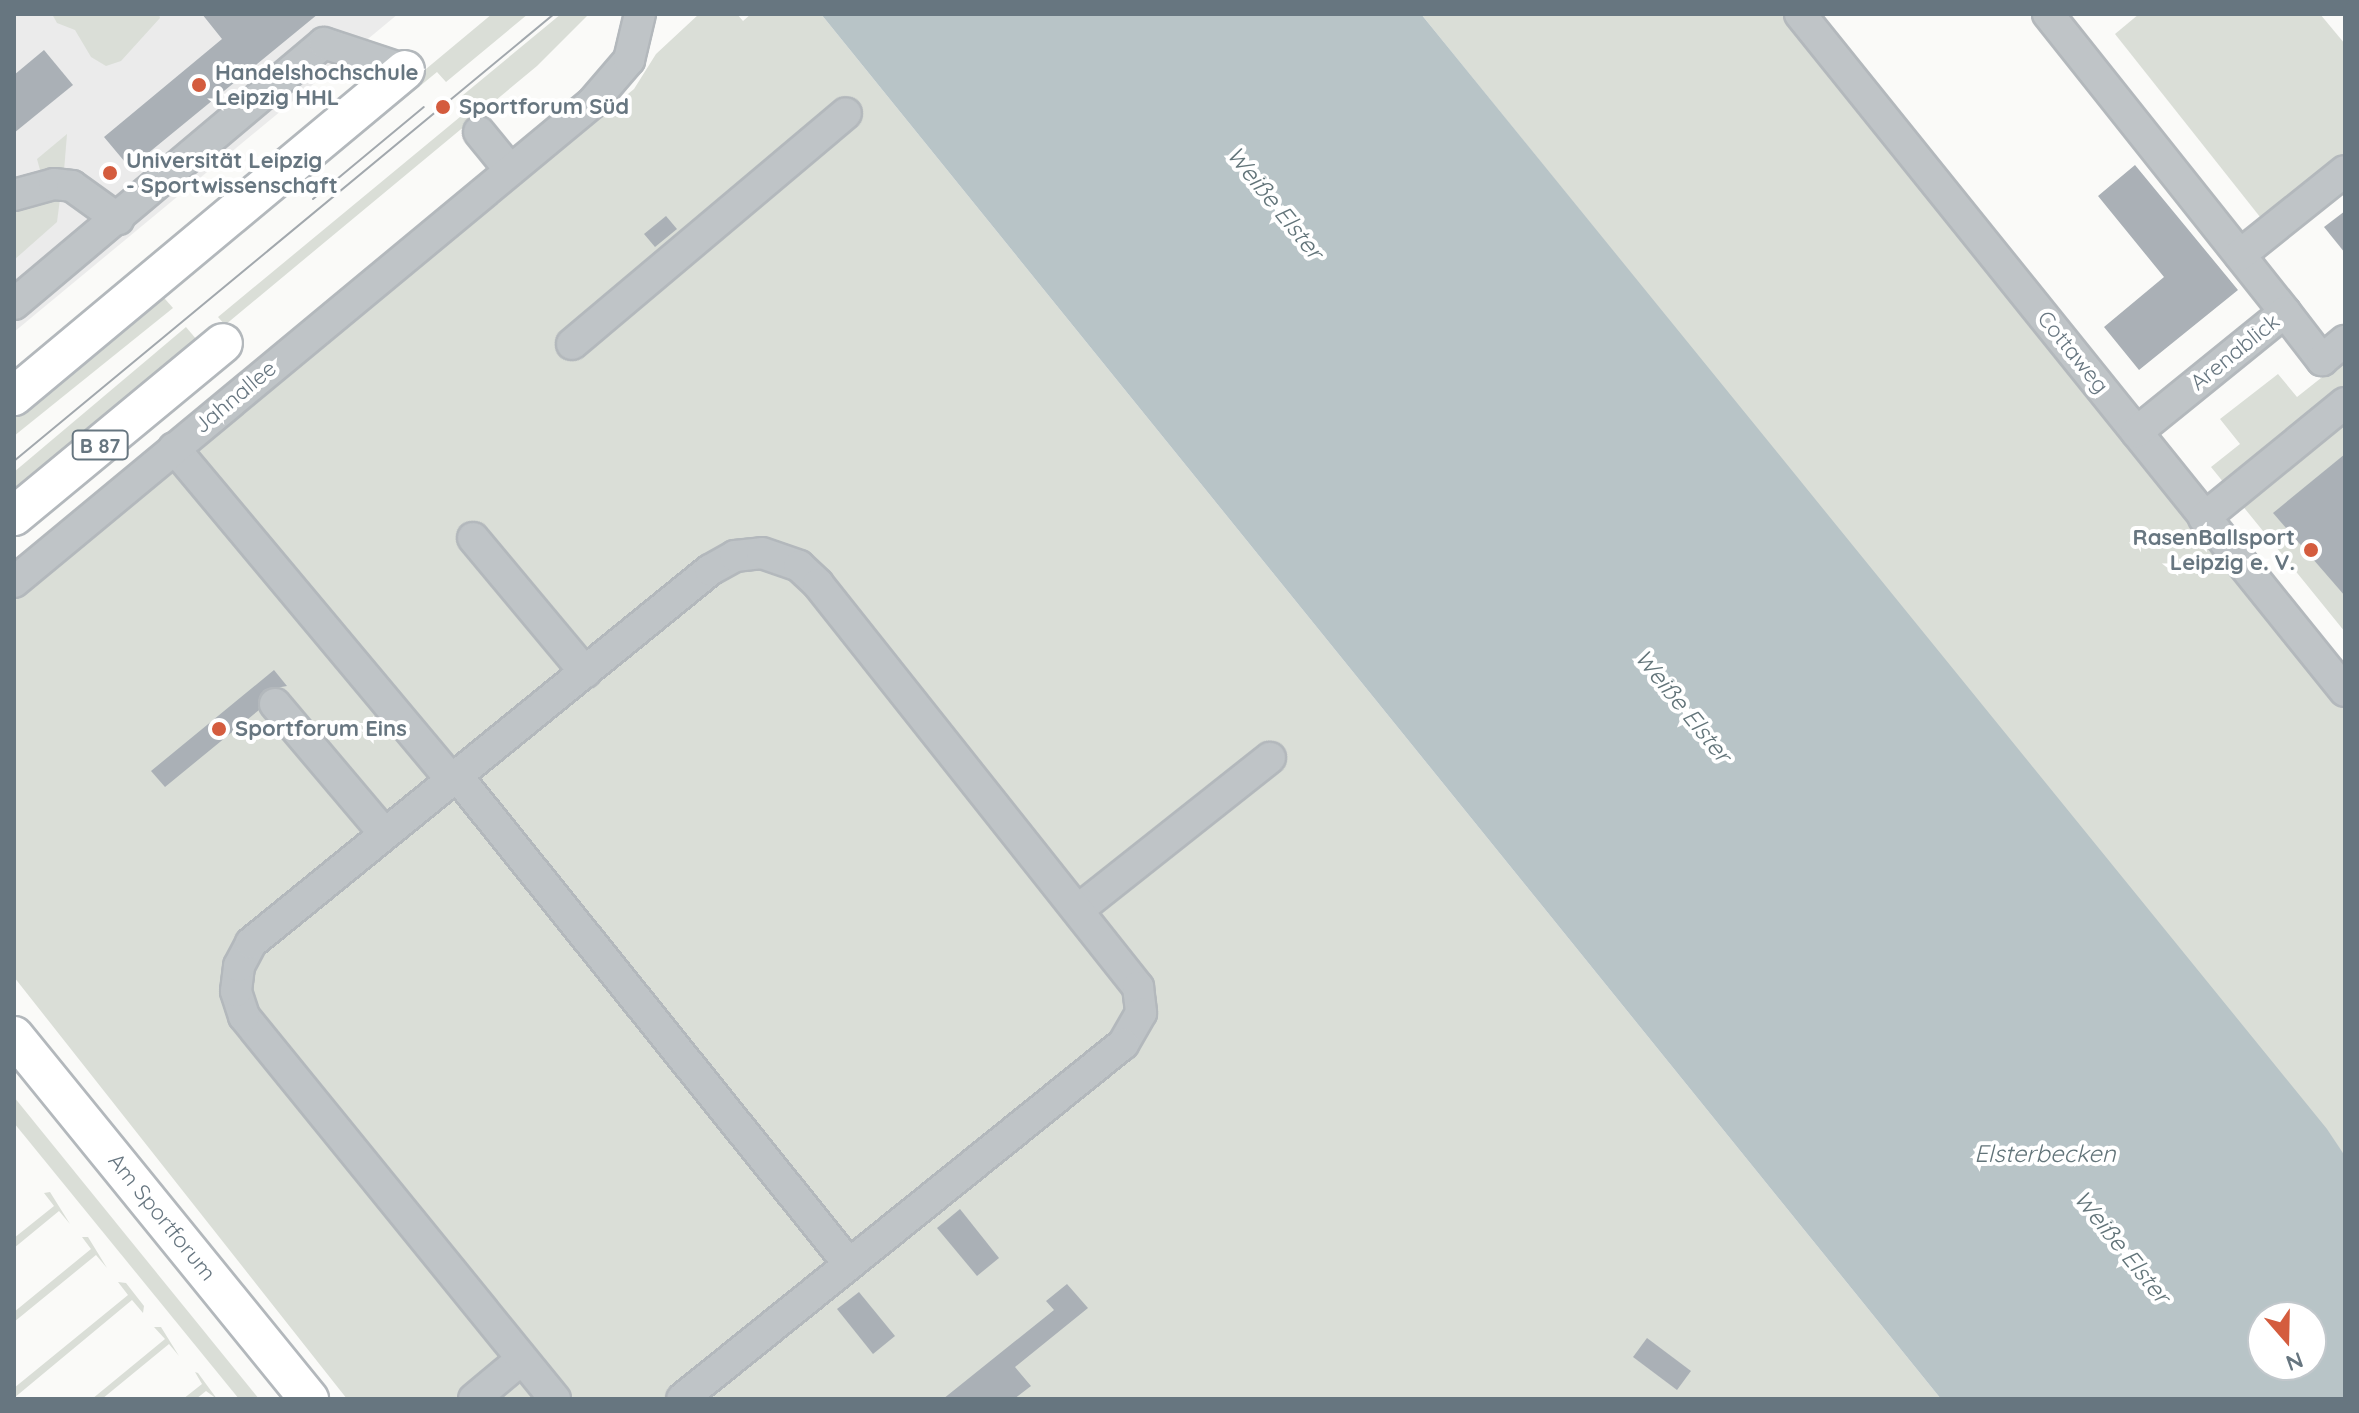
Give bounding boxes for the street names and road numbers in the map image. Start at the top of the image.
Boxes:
street label: Cottaweg [2032,305,2114,399]
street label: Arenablick [2185,308,2285,396]
street label: Jahnallee [189,355,281,439]
road number: B 87 [70,429,130,461]
street label: Am Sportforum [103,1148,221,1286]

